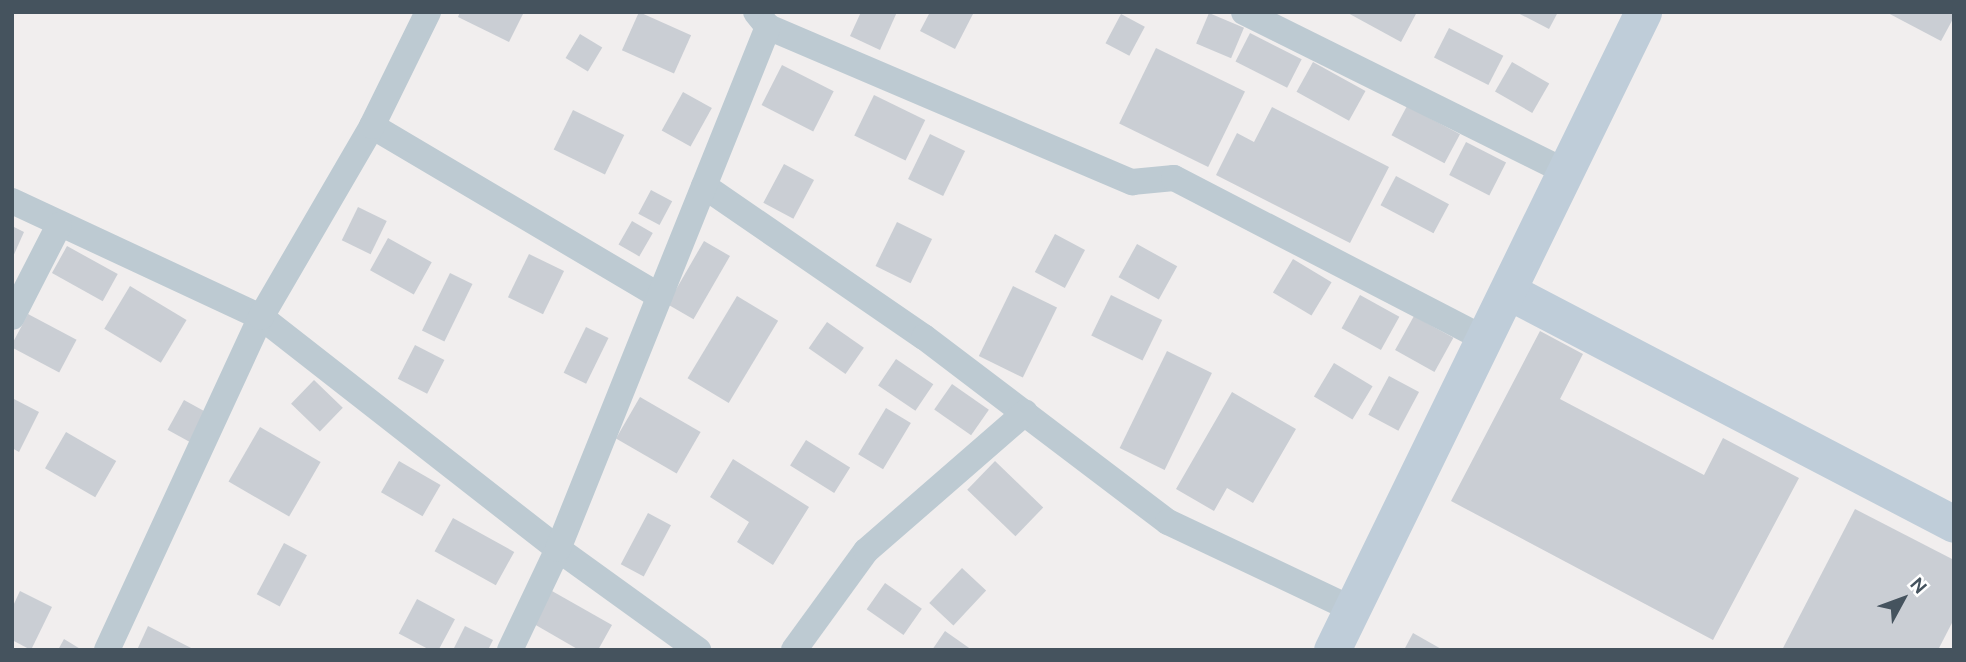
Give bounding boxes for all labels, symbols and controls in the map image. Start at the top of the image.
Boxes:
north arrow [1868,564,1938,634]
text: N [1906,573,1932,598]

